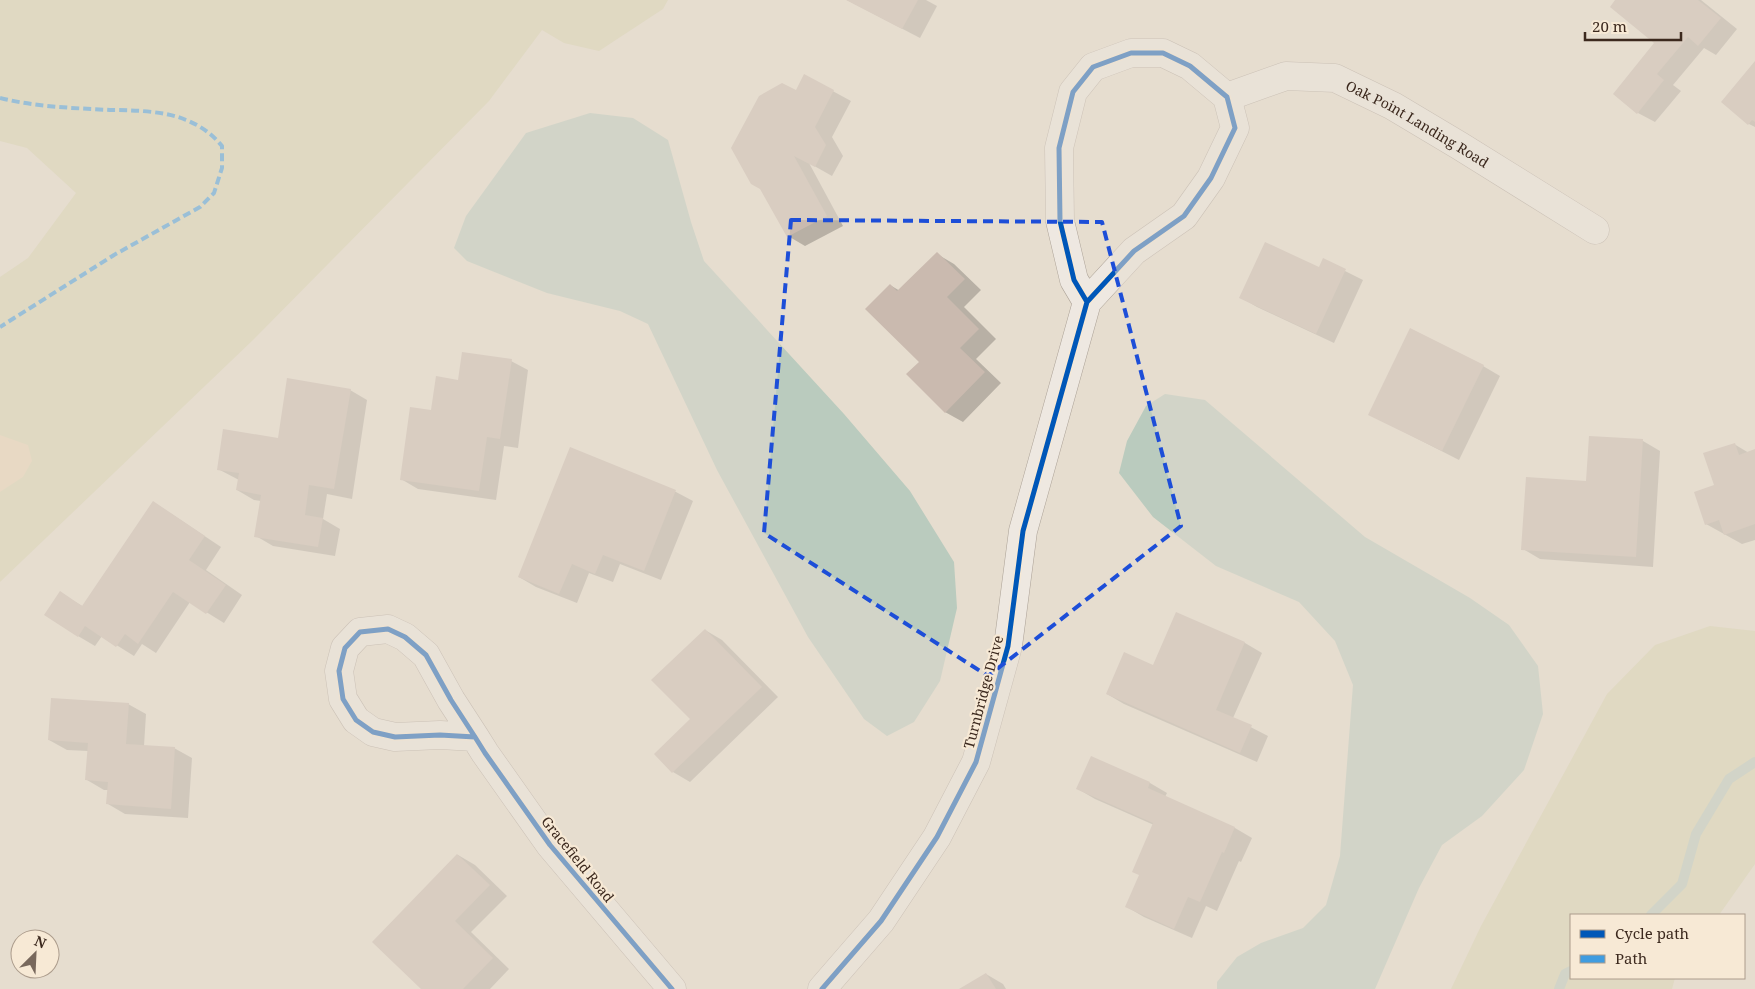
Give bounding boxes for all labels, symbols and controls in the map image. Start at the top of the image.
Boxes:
scale bar [1585,10,1681,42]
text: 20 m [1592,16,1627,36]
street label: Oak Point Landing Road [1343,75,1493,172]
street label: Turnbridge Drive [959,633,1007,751]
street label: Gracefield Road [537,812,619,906]
legend [1570,914,1745,979]
text: Cycle path [1615,923,1690,943]
north arrow [10,929,60,979]
text: N [32,931,49,953]
text: Path [1615,948,1648,968]

